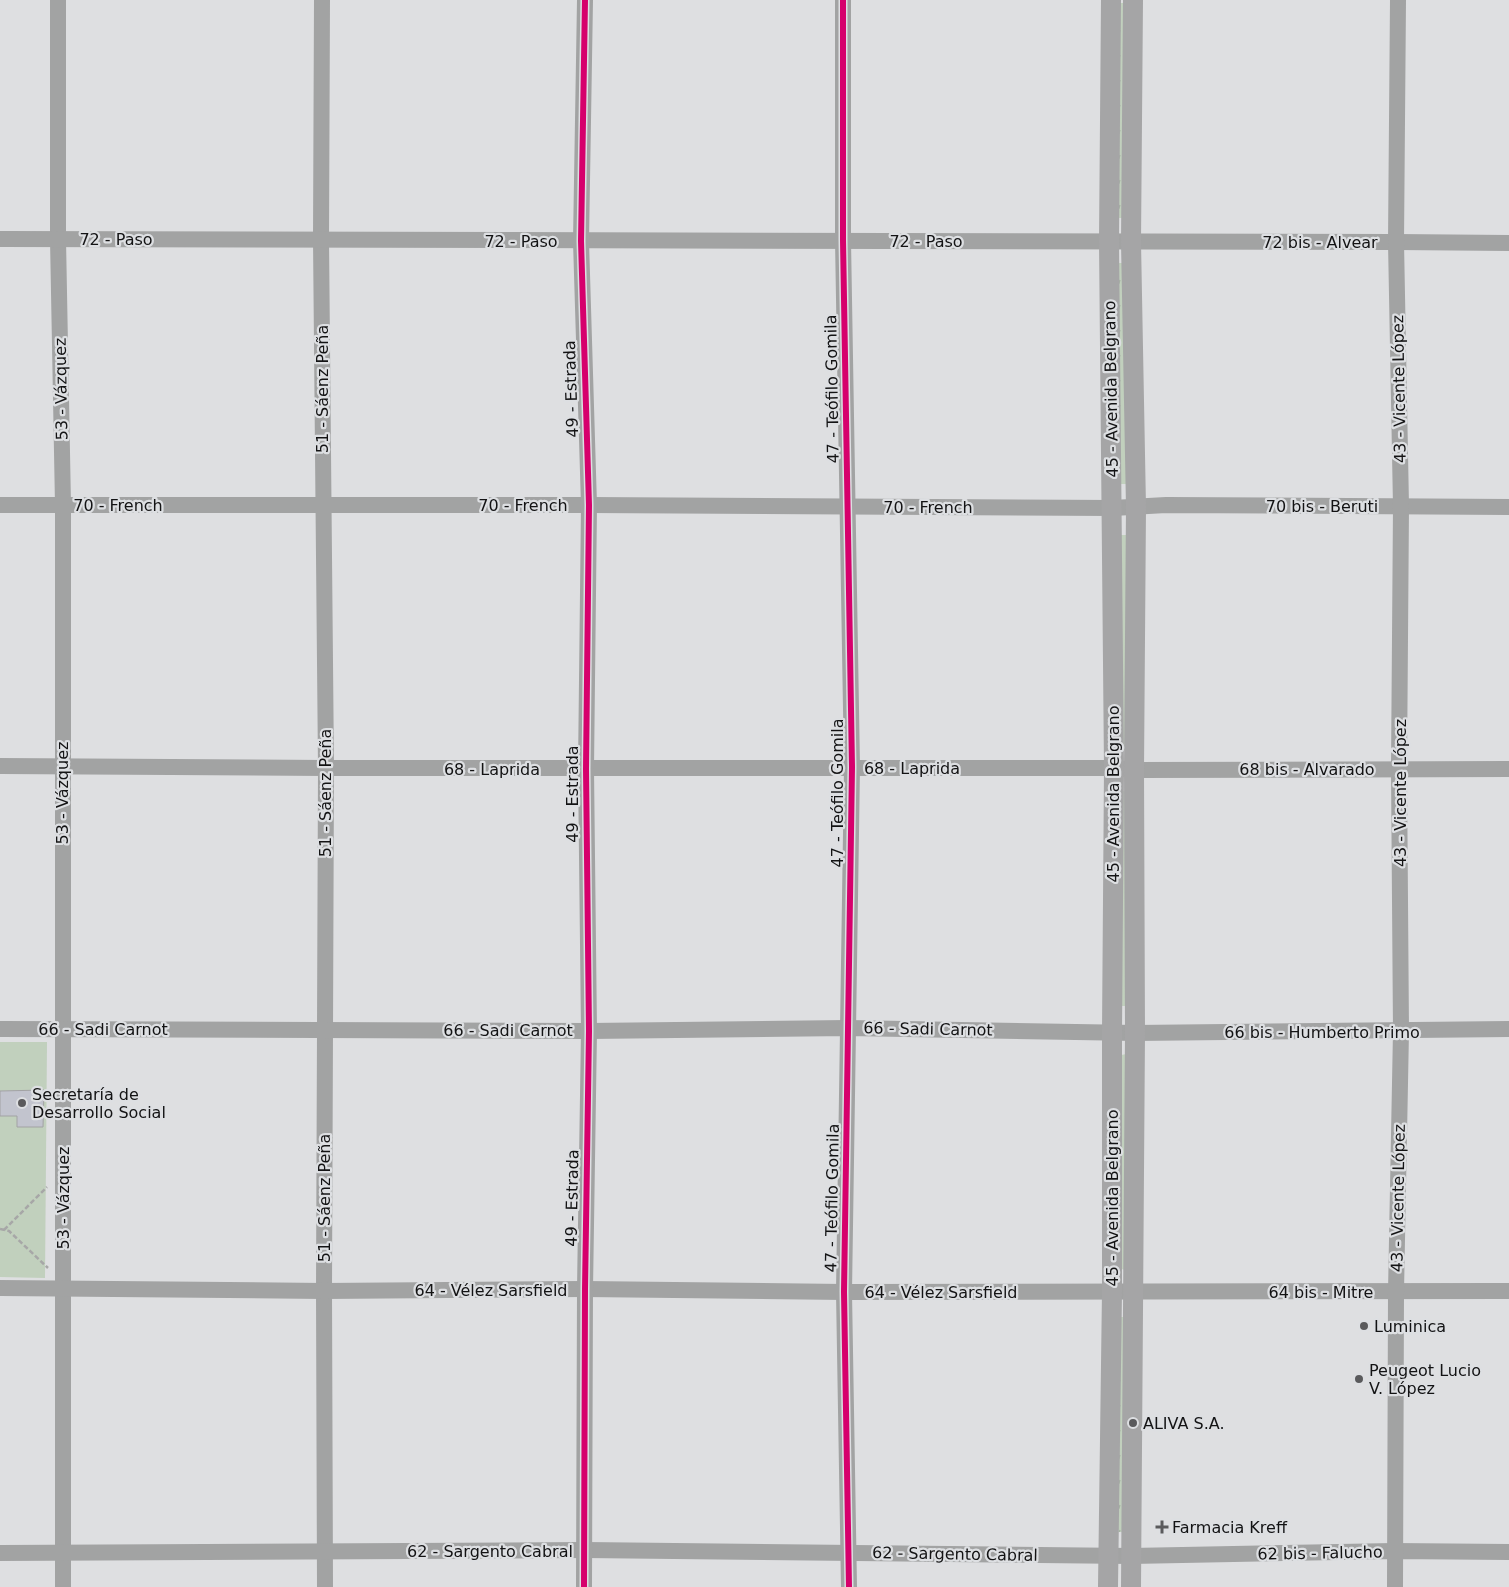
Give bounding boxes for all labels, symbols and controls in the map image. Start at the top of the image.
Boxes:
street label: 72 - Paso [79,230,153,249]
street label: 72 - Paso [484,232,558,251]
street label: 72 - Paso [889,232,963,251]
street label: 72 bis - Alvear [1262,233,1378,252]
street label: 45 - Avenida Belgrano [1100,300,1122,478]
street label: 47 - Teófilo Gomila [821,314,843,464]
street label: 43 - Vicente López [1388,315,1410,463]
street label: 51 - Sáenz Peña [313,325,332,453]
street label: 53 - Vázquez [51,337,71,441]
street label: 49 - Estrada [560,340,582,438]
street label: 70 - French [73,496,163,515]
street label: 70 - French [478,496,568,515]
street label: 70 bis - Beruti [1266,497,1378,516]
street label: 70 - French [883,498,973,517]
street label: 45 - Avenida Belgrano [1104,706,1123,883]
street label: 47 - Teófilo Gomila [828,719,847,867]
street label: 43 - Vicente López [1391,719,1410,867]
street label: 51 - Sáenz Peña [316,729,335,857]
street label: 53 - Vázquez [53,742,72,844]
street label: 49 - Estrada [563,745,582,843]
street label: 68 - Laprida [864,759,960,778]
street label: 68 - Laprida [444,760,540,779]
street label: 68 bis - Alvarado [1239,760,1375,779]
street label: 66 - Sadi Carnot [863,1018,993,1040]
street label: 66 - Sadi Carnot [38,1020,168,1039]
street label: 66 - Sadi Carnot [443,1021,573,1040]
street label: 66 bis - Humberto Primo [1224,1023,1420,1042]
place label: Secretaría de Desarrollo Social [32,1085,166,1122]
marker: Secretaría de Desarrollo Social [16,1097,28,1109]
street label: 45 - Avenida Belgrano [1103,1110,1122,1287]
street label: 47 - Teófilo Gomila [821,1123,843,1273]
street label: 43 - Vicente López [1387,1124,1409,1272]
street label: 51 - Sáenz Peña [315,1134,334,1262]
street label: 53 - Vázquez [54,1147,73,1249]
street label: 49 - Estrada [562,1149,582,1247]
street label: 64 - Vélez Sarsfield [414,1281,568,1300]
street label: 64 - Vélez Sarsfield [864,1283,1018,1302]
street label: 64 bis - Mitre [1269,1283,1373,1302]
place label: Luminica [1374,1317,1446,1336]
marker: Luminica [1358,1320,1370,1332]
place label: Peugeot Lucio V. López [1369,1361,1481,1398]
marker: Peugeot Lucio V. López [1353,1373,1365,1385]
place label: ALIVA S.A. [1143,1414,1225,1433]
marker: ALIVA S.A. [1127,1417,1139,1429]
place label: Farmacia Kreff [1172,1518,1288,1537]
marker: Farmacia Kreff [1156,1521,1168,1533]
street label: 62 - Sargento Cabral [407,1542,573,1561]
street label: 62 bis - Falucho [1257,1542,1383,1564]
street label: 62 - Sargento Cabral [872,1543,1038,1565]

